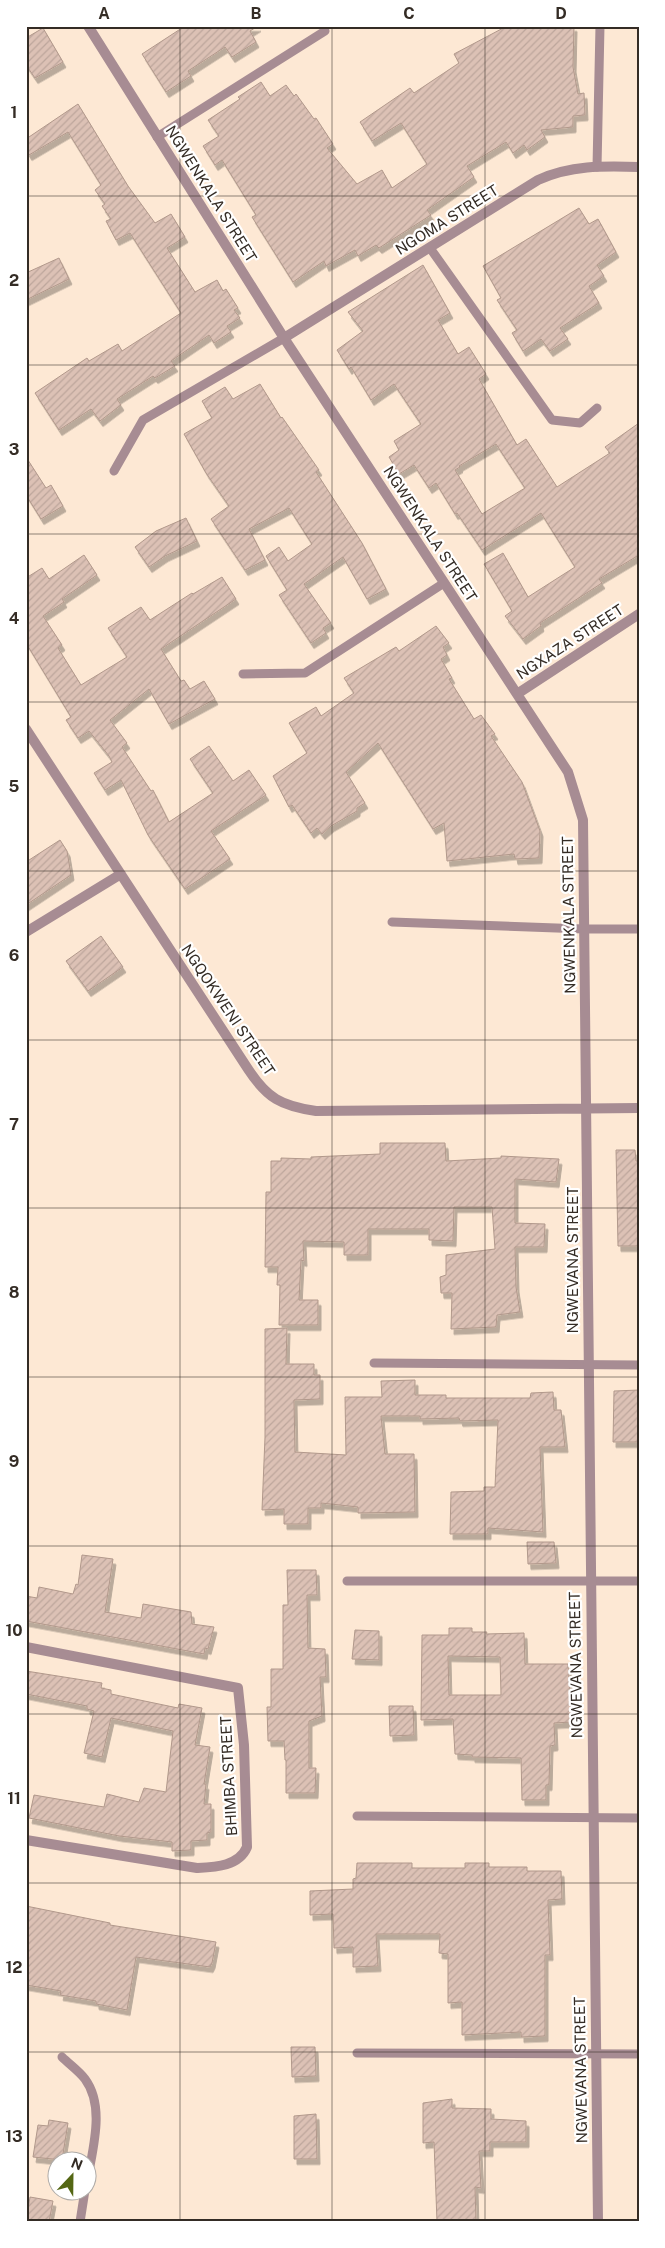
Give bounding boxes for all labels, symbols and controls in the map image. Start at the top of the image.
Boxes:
text: A [98,4,110,23]
text: B [251,4,262,23]
text: C [403,4,415,23]
text: D [555,4,567,23]
text: 1 [11,103,17,122]
street label: NGWENKALA STREET [162,122,260,265]
street label: NGOMA STREET [392,181,501,258]
text: 2 [9,271,19,290]
text: 3 [9,440,19,459]
street label: NGWENKALA STREET [380,463,481,605]
street label: NGXAZA STREET [513,601,626,682]
text: 4 [9,609,20,628]
text: 5 [9,777,20,796]
street label: NGWENKALA STREET [559,836,578,994]
street label: NGQOKWENI STREET [178,941,279,1079]
text: 6 [9,946,19,965]
text: 7 [9,1115,19,1134]
street label: NGWEVANA STREET [564,1187,581,1333]
text: 8 [9,1283,20,1302]
text: 9 [9,1452,19,1471]
street label: NGWEVANA STREET [566,1591,585,1739]
text: 10 [5,1621,23,1640]
street label: BHIMBA STREET [217,1715,240,1836]
text: 11 [7,1789,21,1808]
text: 12 [5,1958,23,1977]
street label: NGWEVANA STREET [571,1996,590,2144]
text: 13 [5,2127,23,2146]
north arrow [48,2150,98,2200]
text: N [69,2154,85,2173]

